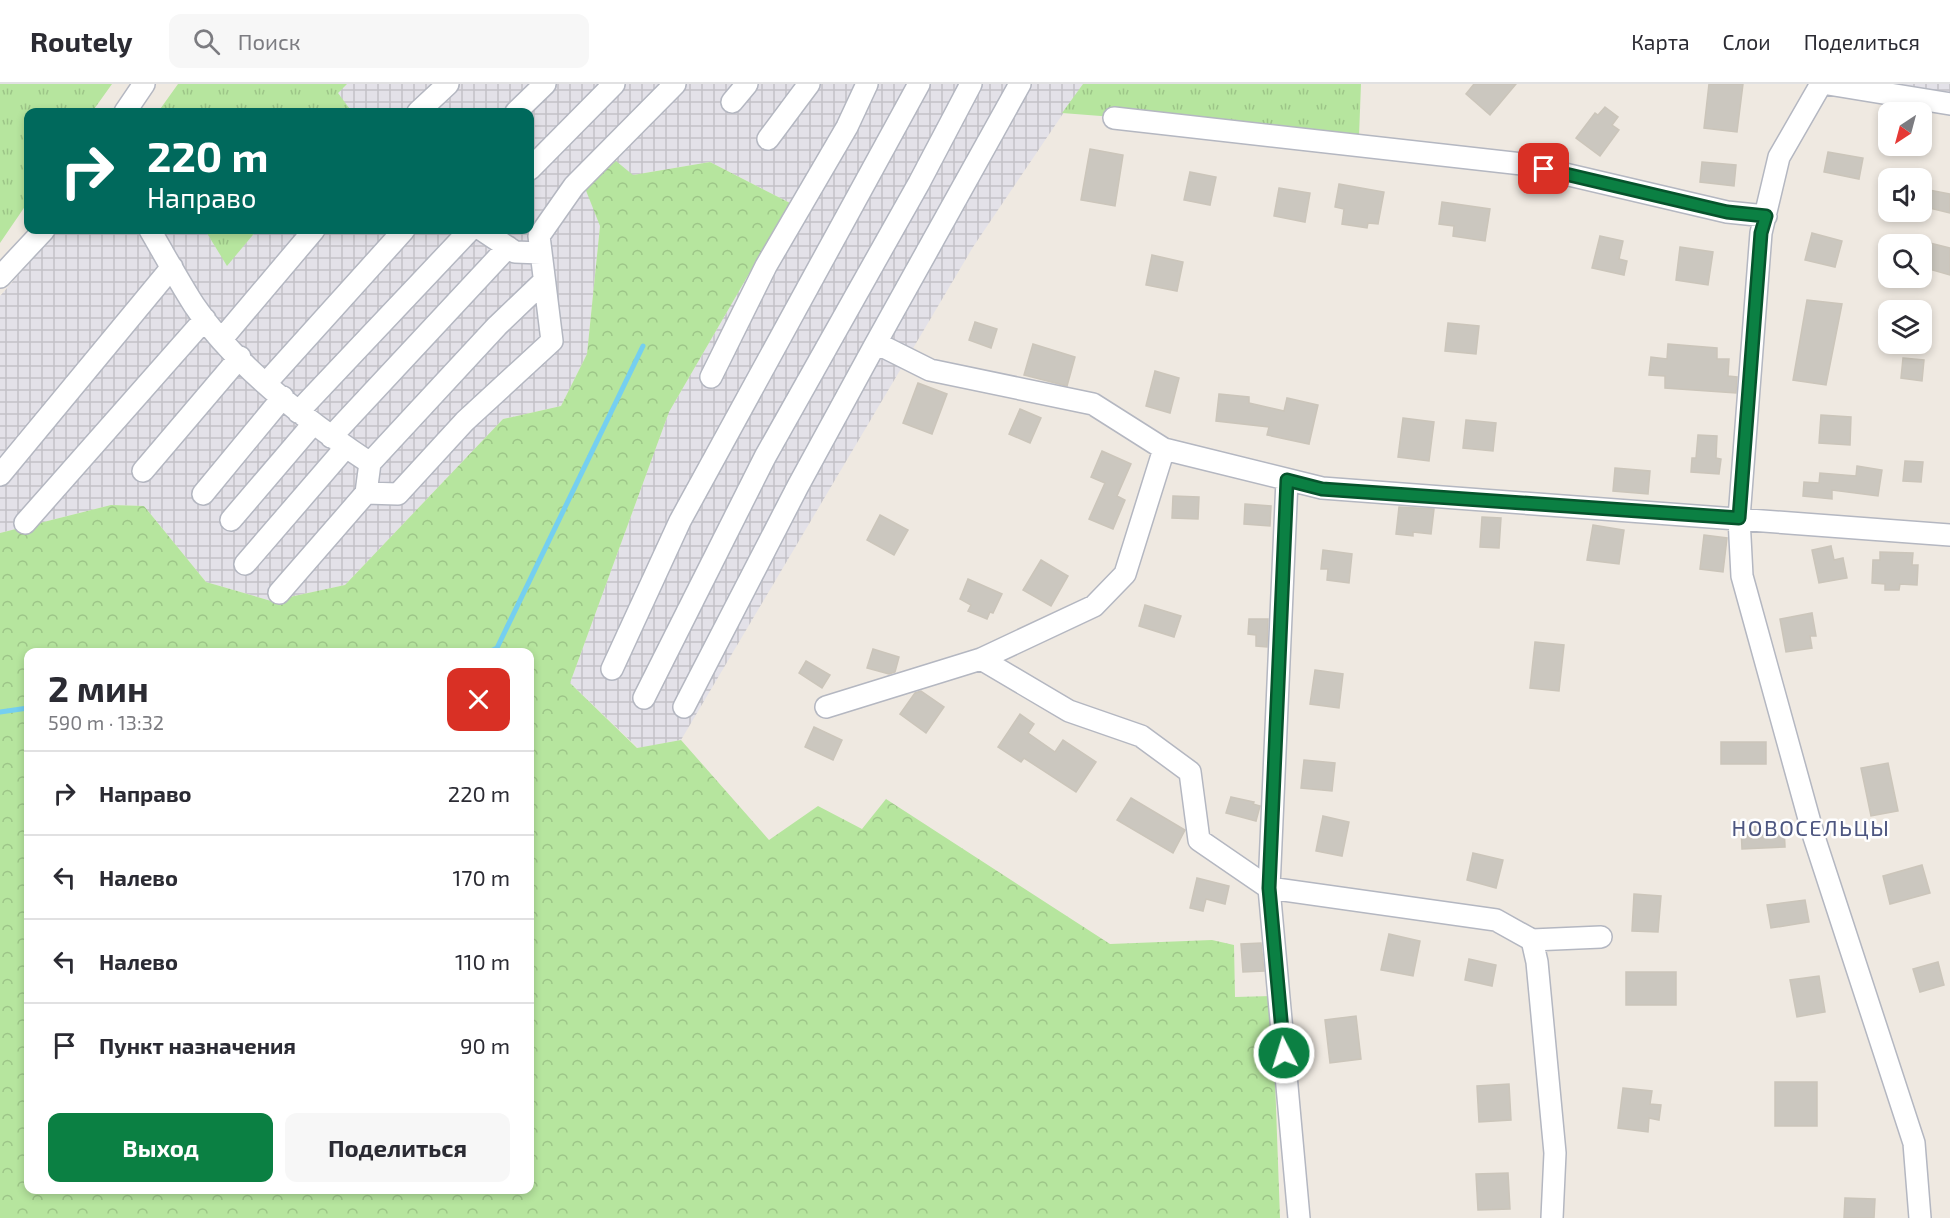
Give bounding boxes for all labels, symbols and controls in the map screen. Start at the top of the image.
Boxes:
search box [169,14,589,68]
text: Routely [30,24,133,58]
icon: search [190,25,223,58]
text: Поиск [238,28,301,54]
text: Карта [1631,29,1690,54]
text: Слои [1723,29,1771,54]
text: Поделиться [1804,29,1920,54]
north arrow [1878,102,1932,156]
map controls [1878,102,1932,354]
text: 220 m [147,130,268,180]
icon: right [48,132,126,210]
pin [1518,143,1569,194]
icon: arrive [1527,152,1560,185]
button: sound [1878,168,1932,222]
text: Направо [147,181,256,213]
button: search [1878,234,1932,288]
button: layers [1878,300,1932,354]
text: 2 мин [48,666,149,709]
button: close [447,668,510,731]
text: 590 m · 13:32 [48,710,164,734]
icon: right [48,777,81,810]
text: Направо [99,780,192,806]
text: 220 m [448,780,510,806]
district label: НОВОСЕЛЬЦЫ [1732,814,1890,840]
icon: left [48,861,81,894]
text: Налево [99,864,178,890]
text: 170 m [453,864,510,890]
icon: left [48,945,81,978]
text: Налево [99,948,178,974]
text: 110 m [455,948,510,974]
position arrow [1252,1021,1316,1085]
icon: arrive [48,1029,81,1062]
text: Пункт назначения [99,1032,296,1058]
text: 90 m [460,1032,510,1058]
button: Выход [48,1113,273,1182]
button: Поделиться [285,1113,510,1182]

